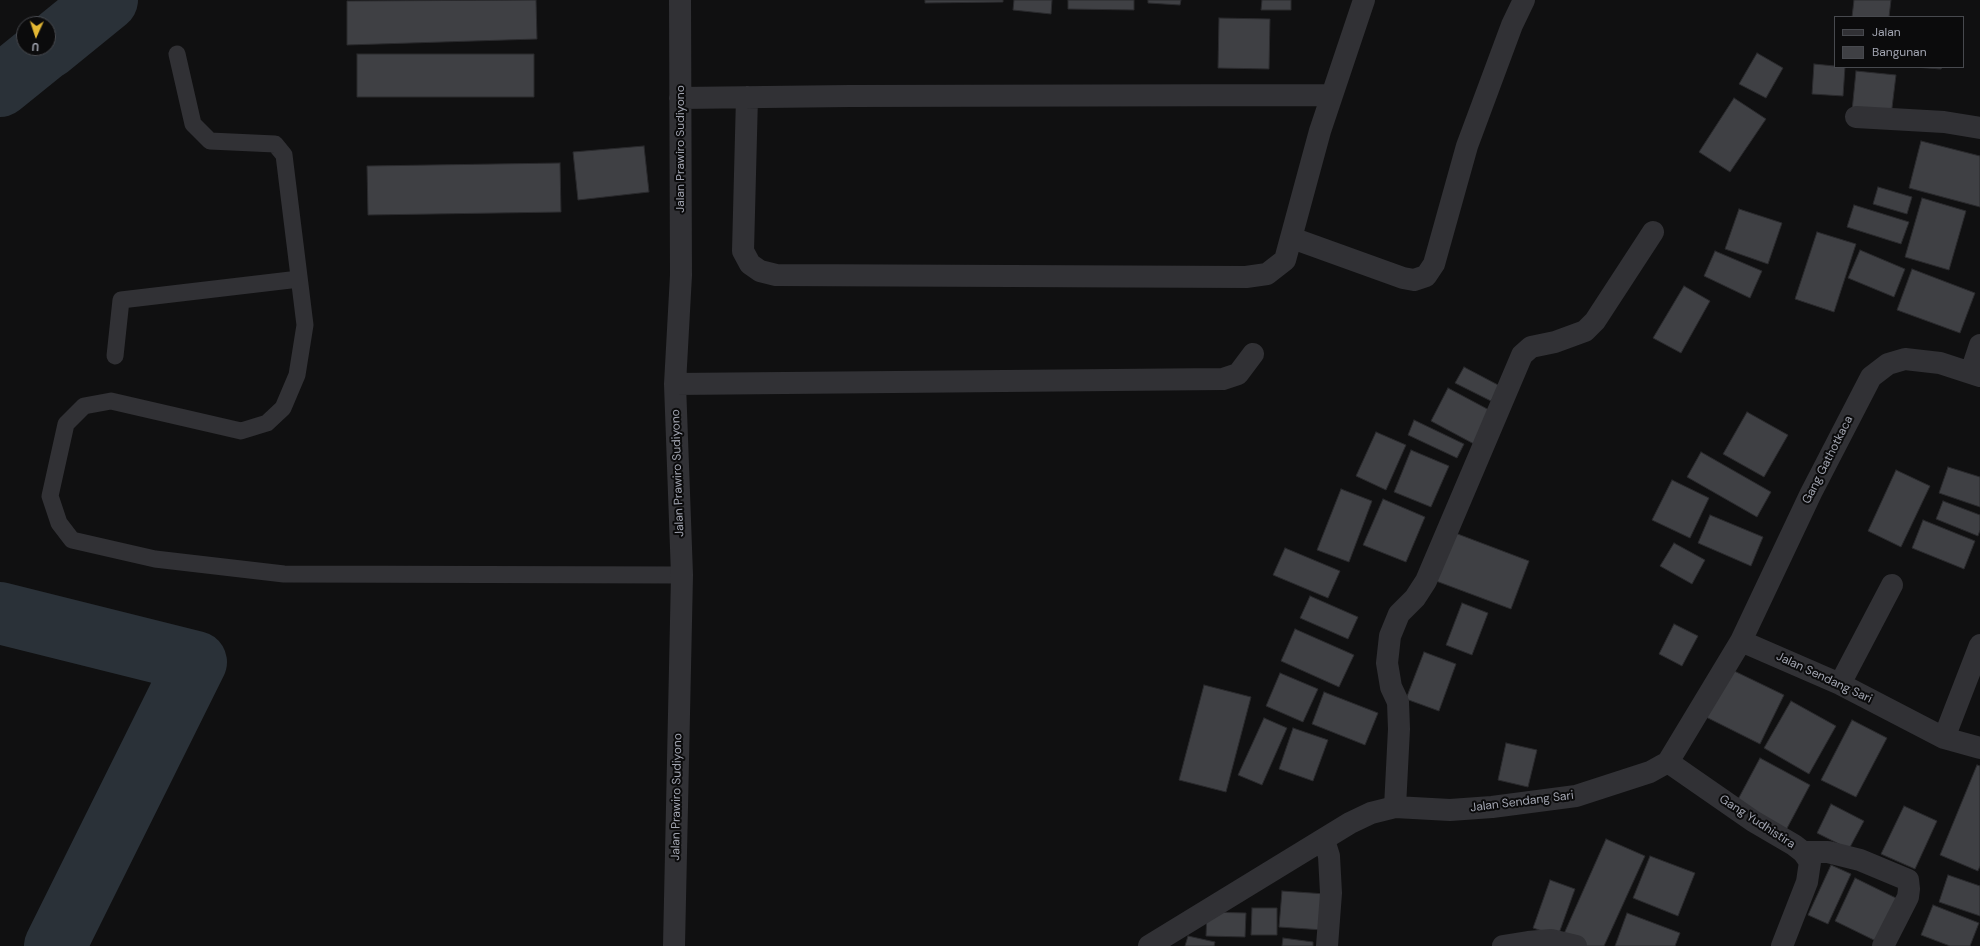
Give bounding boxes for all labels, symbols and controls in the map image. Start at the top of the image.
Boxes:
north arrow [16,16,56,56]
legend [1834,16,1964,68]
text: Jalan [1872,24,1901,40]
text: U [31,40,40,54]
text: Bangunan [1872,44,1927,60]
street label: Jalan Prawiro Sudiyono [674,85,688,213]
street label: Jalan Prawiro Sudiyono [669,409,687,537]
street label: Gang Gathotkaca [1800,414,1856,506]
street label: Jalan Sendang Sari [1774,649,1874,707]
street label: Jalan Prawiro Sudiyono [669,733,685,861]
street label: Jalan Sendang Sari [1469,789,1575,815]
street label: Gang Yudhistira [1716,792,1798,852]

